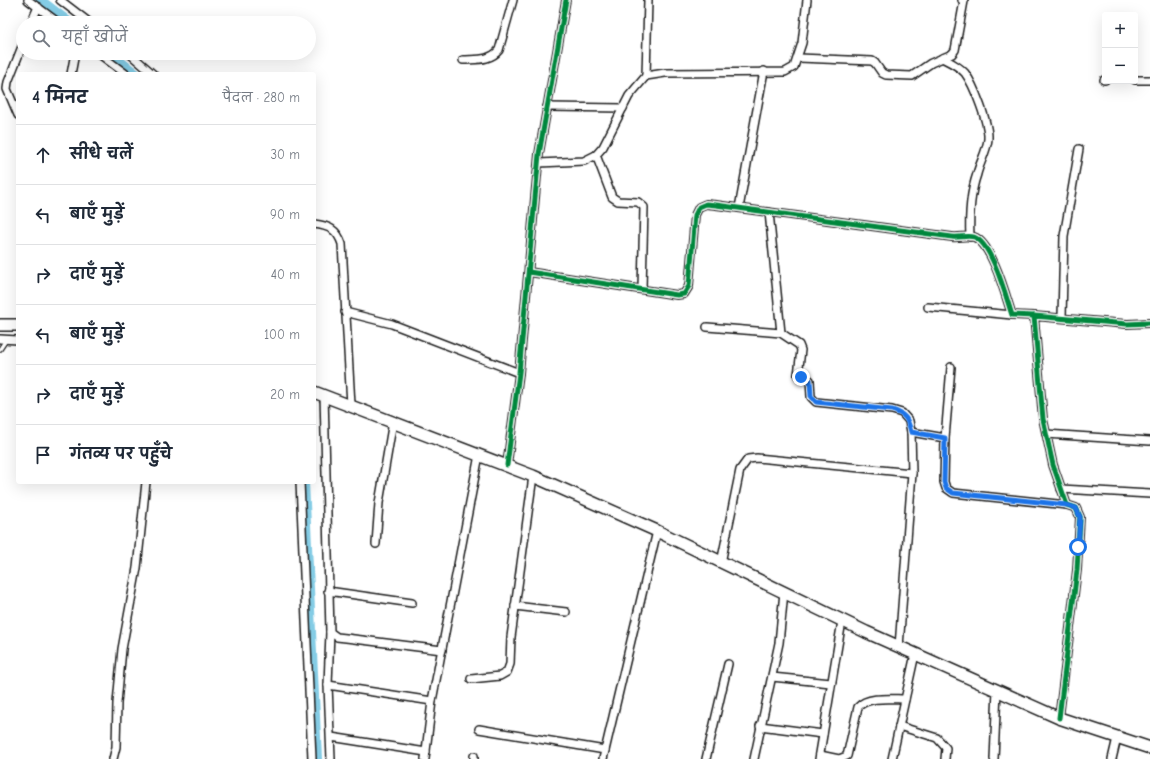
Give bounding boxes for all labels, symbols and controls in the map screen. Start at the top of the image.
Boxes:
map controls [1102,12,1138,84]
button: + [1102,12,1138,48]
search box [16,16,316,60]
icon: search [30,27,52,49]
text: यहाँ खोजें [62,28,128,46]
button: − [1102,48,1138,84]
text: 4 मिनट [32,88,87,107]
text: पैदल · 280 m [222,90,300,105]
icon: ahead [32,144,54,166]
text: सीधे चलें [70,145,133,163]
text: 30 m [270,147,300,162]
icon: left [32,204,54,226]
text: बाएँ मुड़ें [70,205,124,223]
text: 90 m [270,207,300,222]
icon: right [32,264,54,286]
text: दाएँ मुड़ें [70,265,124,283]
text: 40 m [271,267,300,282]
icon: left [32,324,54,346]
text: बाएँ मुड़ें [70,325,124,343]
text: 100 m [264,327,300,342]
route end [792,368,810,386]
icon: right [32,384,54,406]
text: दाएँ मुड़ें [70,385,124,403]
text: 20 m [270,387,300,402]
icon: arrive [32,444,54,466]
text: गंतव्य पर पहुँचे [70,445,172,463]
route start [1069,538,1087,556]

